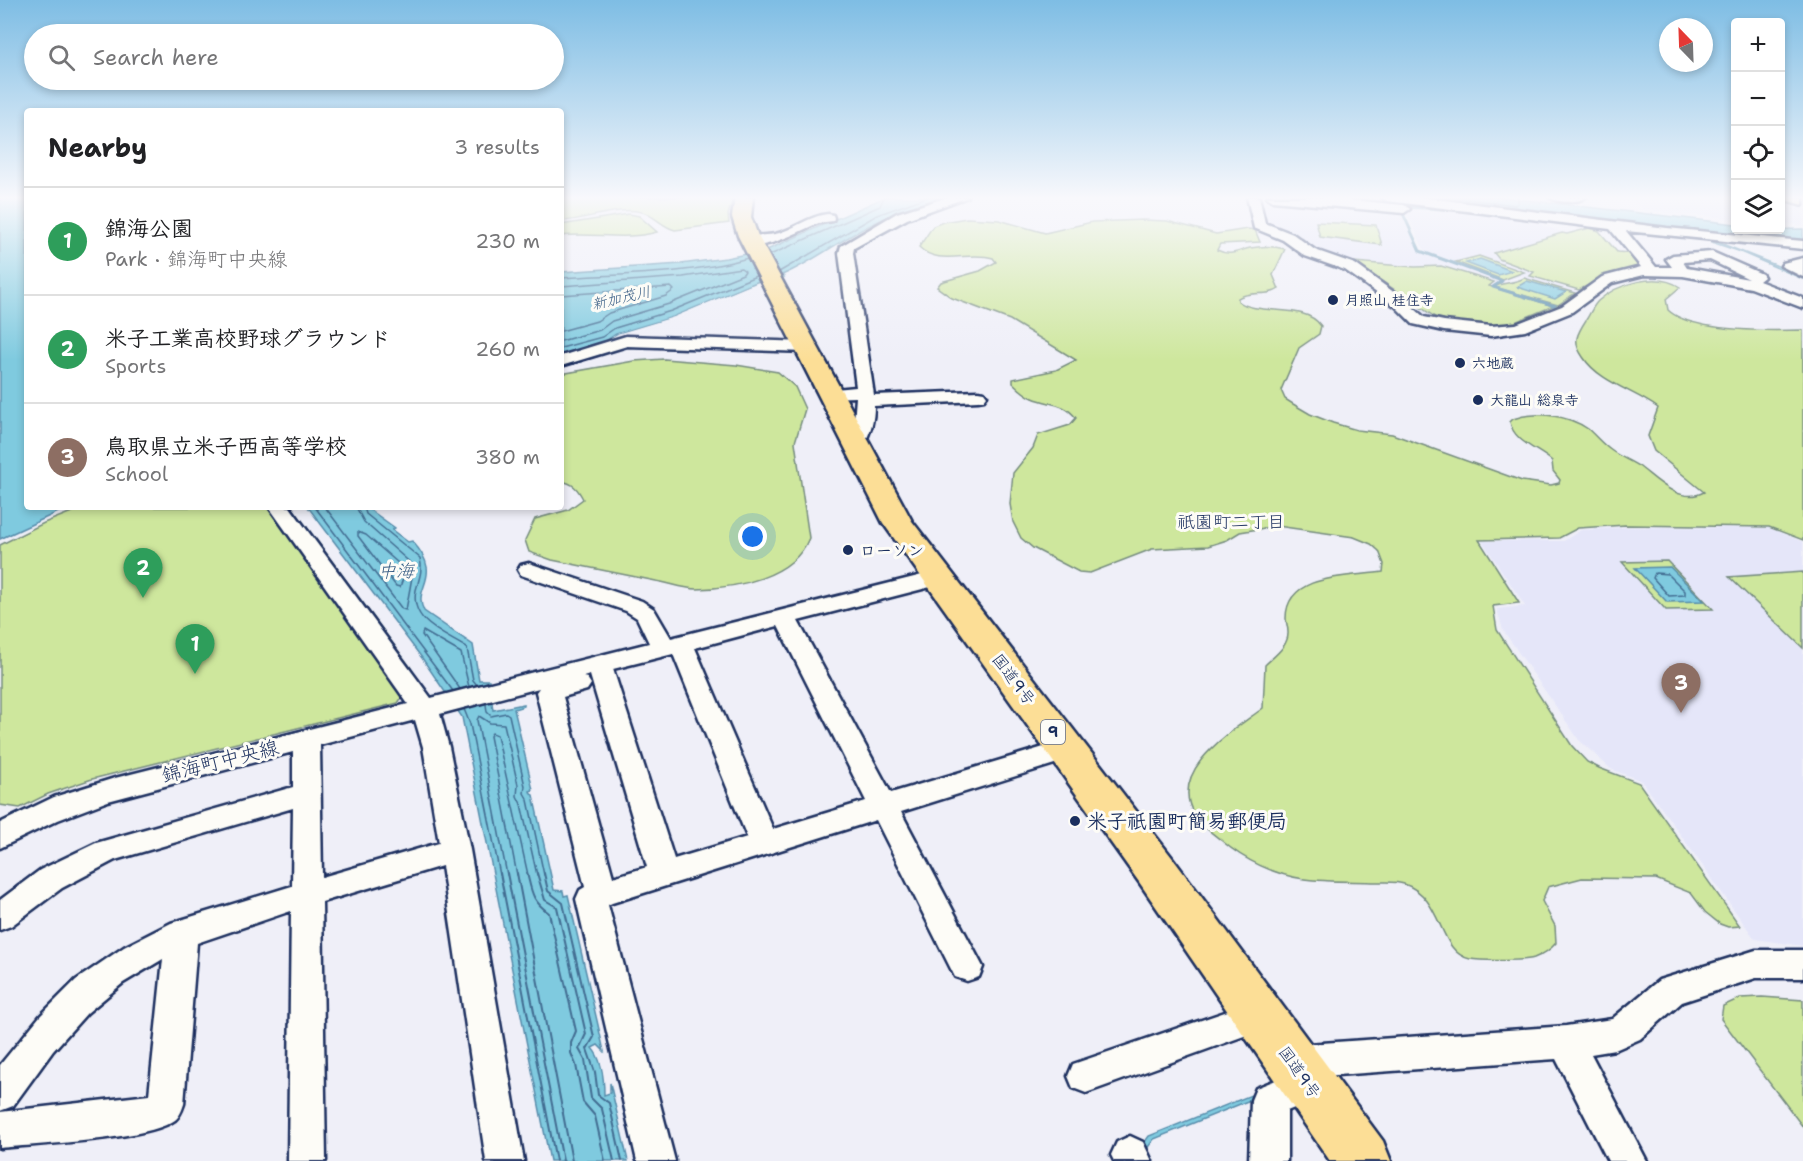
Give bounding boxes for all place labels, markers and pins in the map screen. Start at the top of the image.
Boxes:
place label: 月照山 桂住寺 [1345,291,1434,309]
marker: 月照山 桂住寺 [1326,293,1340,307]
place label: 六地蔵 [1472,354,1514,372]
marker: 六地蔵 [1453,356,1467,370]
place label: 大龍山 総泉寺 [1490,391,1579,409]
marker: 大龍山 総泉寺 [1471,393,1485,407]
place label: ローソン [860,540,924,561]
marker: ローソン [841,543,855,557]
pin: 2 [124,548,162,598]
pin: 1 [176,624,214,674]
pin: 3 [1662,664,1700,713]
place label: 米子祇園町簡易郵便局 [1087,808,1287,834]
marker: 米子祇園町簡易郵便局 [1068,814,1082,828]

